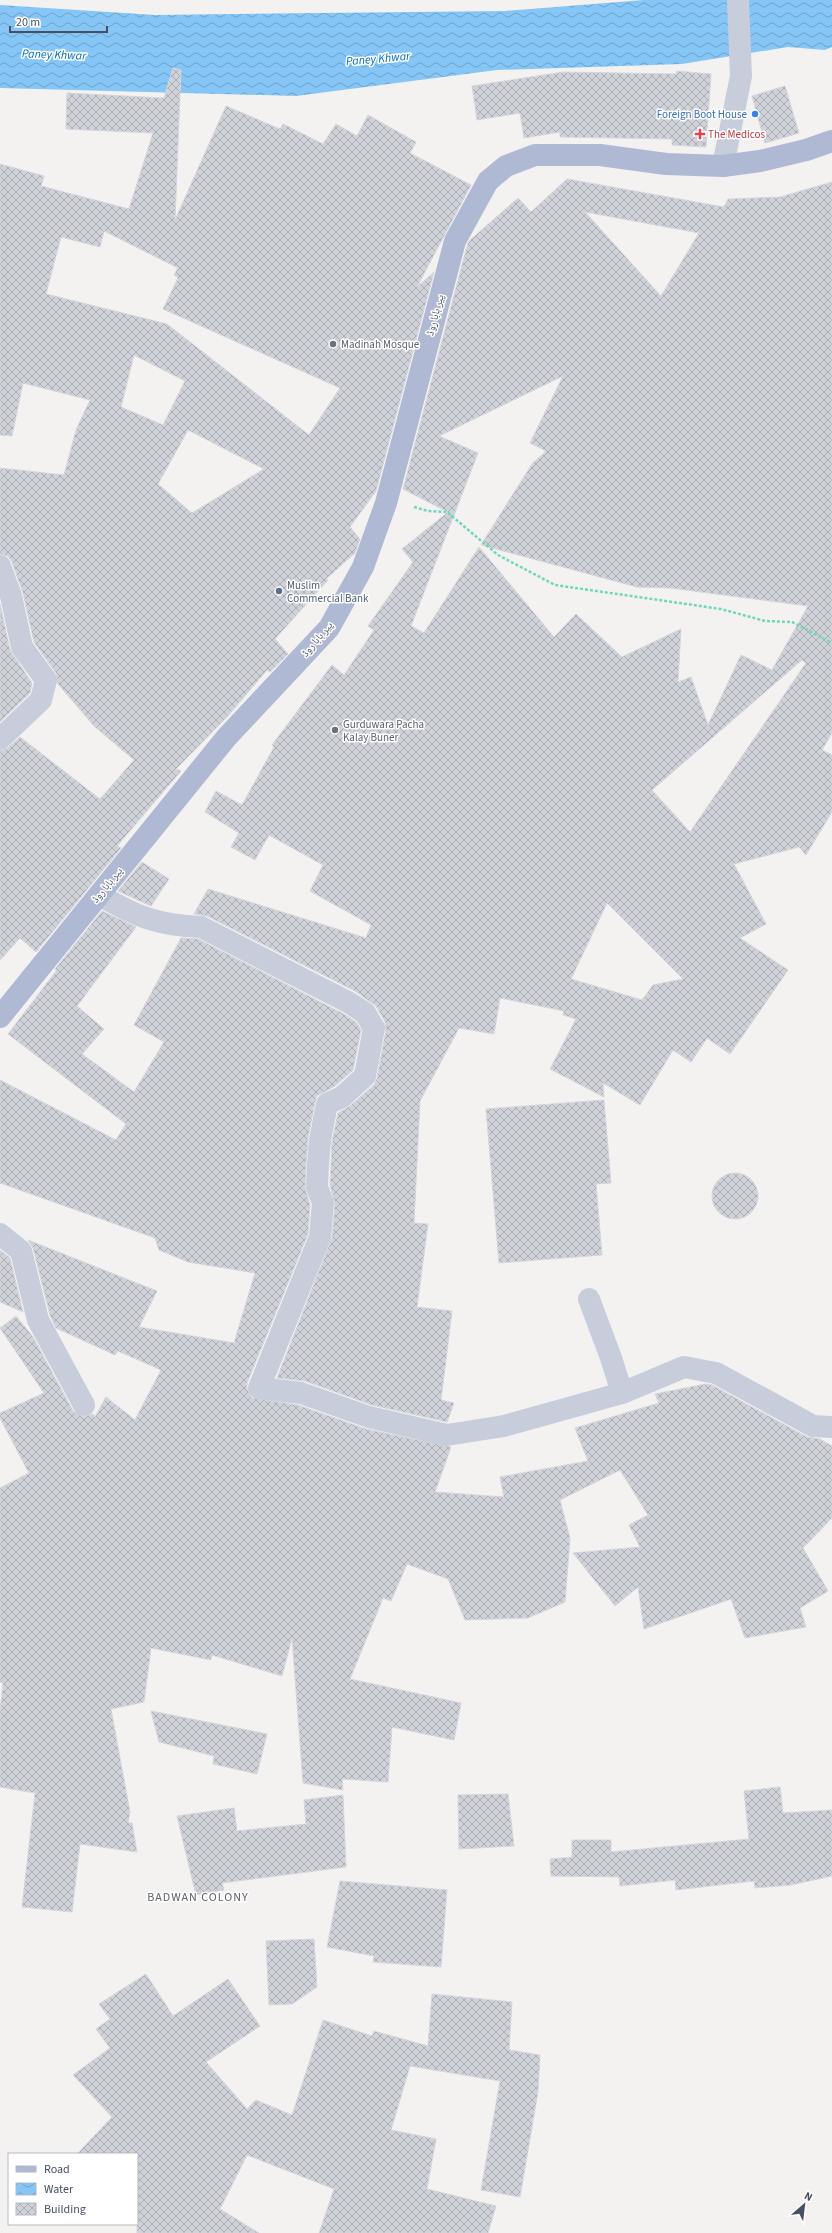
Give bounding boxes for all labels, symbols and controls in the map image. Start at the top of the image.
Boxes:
scale bar [10,8,107,34]
text: 20 m [16,14,40,31]
water label: Paney Khwar [22,45,87,65]
water label: Paney Khwar [345,48,412,70]
place label: Foreign Boot House [657,107,748,122]
marker: Foreign Boot House [750,109,760,119]
place label: The Medicos [708,127,766,142]
marker: The Medicos [695,129,705,139]
street label: پیر بابا روڈ [422,292,448,337]
place label: Madinah Mosque [341,337,420,352]
marker: Madinah Mosque [328,339,338,349]
place label: Muslim Commercial Bank [287,578,369,606]
marker: Muslim Commercial Bank [274,586,284,596]
street label: پیر بابا روڈ [298,618,336,660]
place label: Gurduwara Pacha Kalay Buner [343,717,424,745]
marker: Gurduwara Pacha Kalay Buner [330,725,340,735]
street label: پیر بابا روڈ [88,864,126,906]
district label: BADWAN COLONY [147,1889,249,1906]
legend [8,2153,138,2225]
text: Road [44,2161,70,2178]
text: Water [44,2181,74,2198]
north arrow [784,2185,824,2225]
text: N [802,2188,815,2205]
text: Building [44,2201,86,2218]

